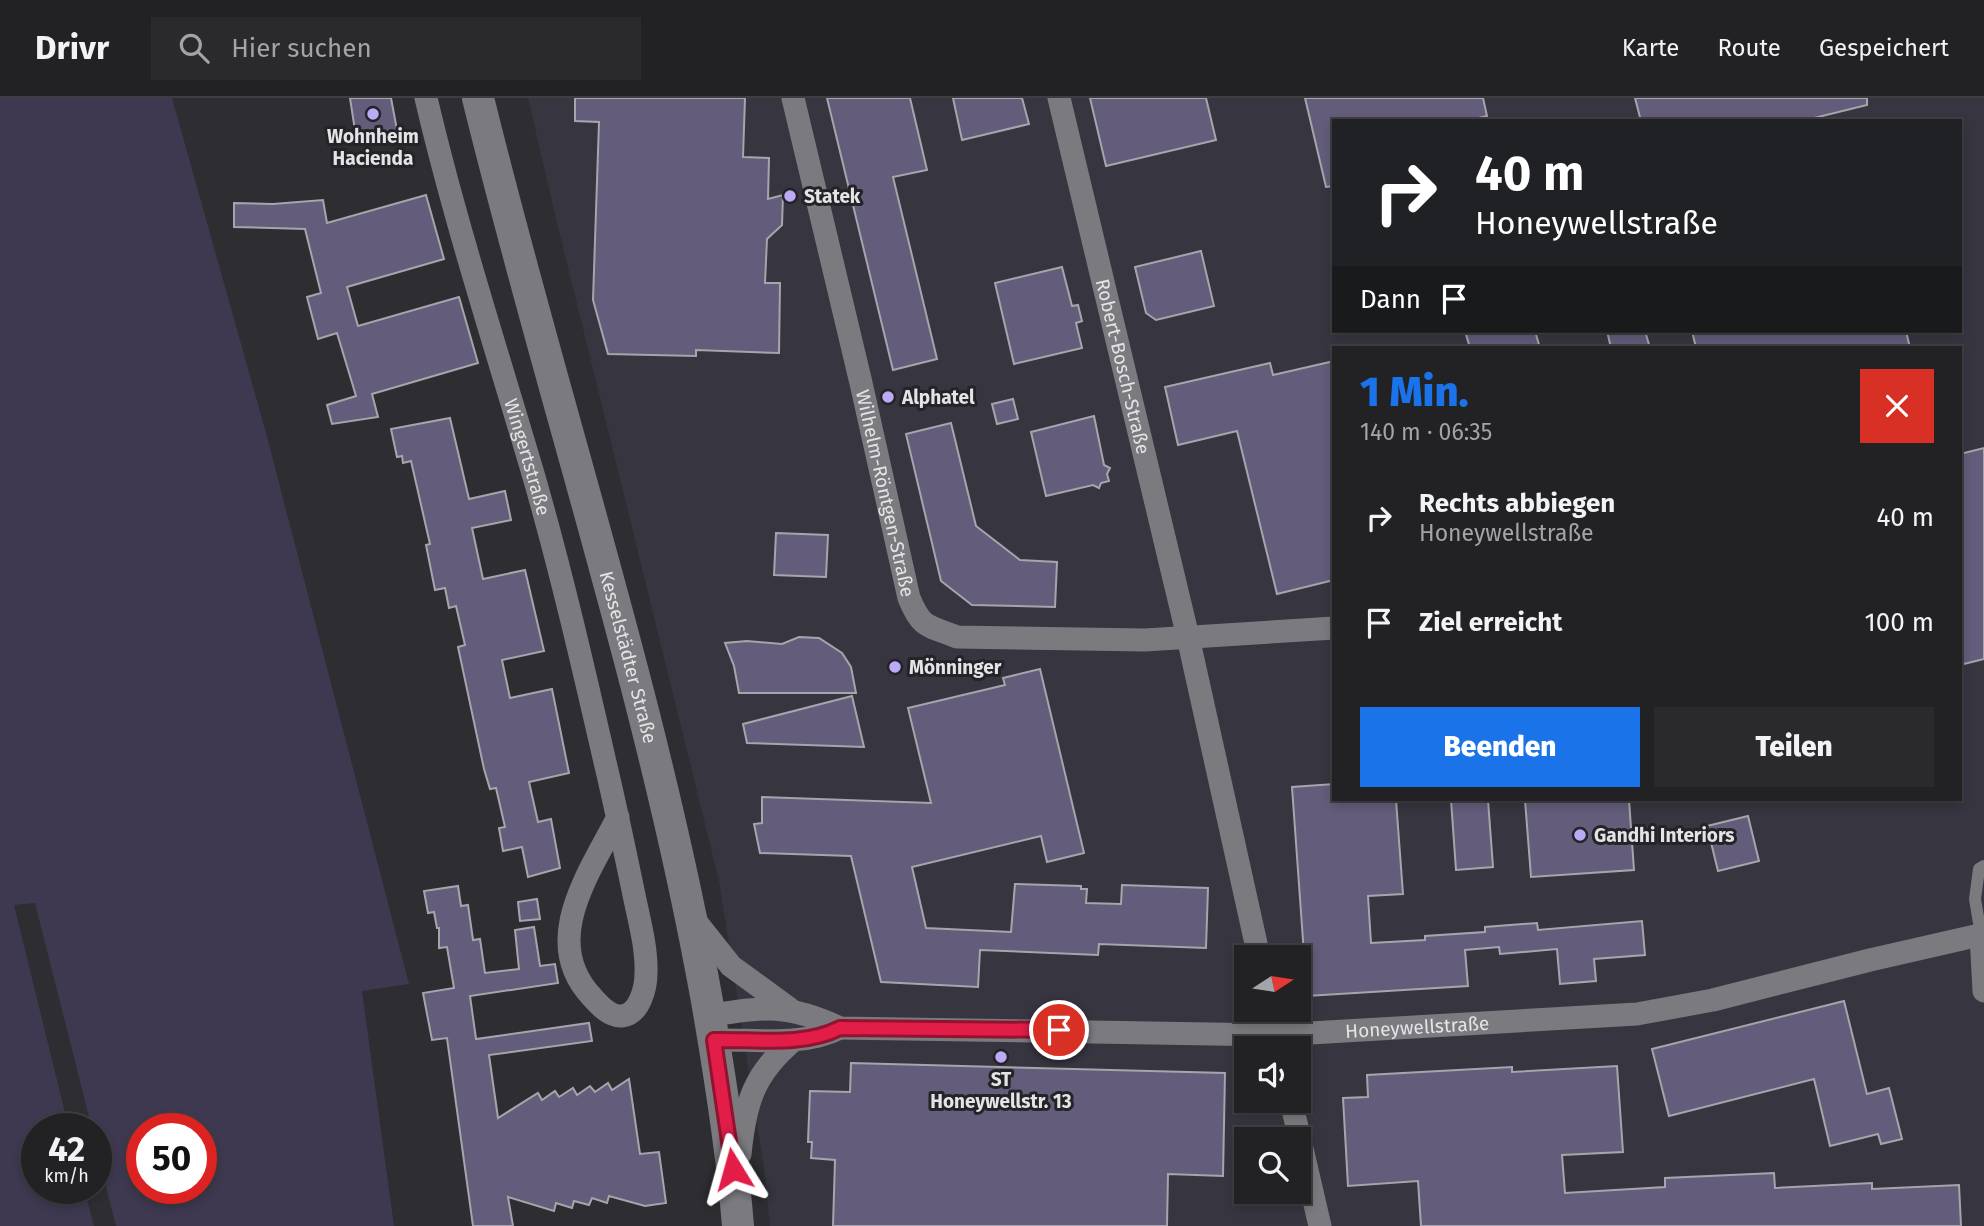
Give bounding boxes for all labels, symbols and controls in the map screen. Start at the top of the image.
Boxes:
search box [151,17,641,80]
text: Drivr [35,28,109,68]
icon: search [175,29,213,67]
text: Hier suchen [231,33,372,64]
text: Karte [1622,34,1679,62]
text: Route [1717,34,1781,62]
text: Gespeichert [1819,34,1949,62]
marker: Wohnheim Hacienda [365,106,381,122]
place label: Wohnheim Hacienda [327,125,419,170]
text: 40 m [1475,144,1584,203]
icon: right [1360,147,1451,238]
place label: Statek [804,185,861,208]
marker: Statek [782,188,798,204]
text: Honeywellstraße [1475,204,1718,242]
street label: Robert-Bosch-Straße [1091,276,1155,456]
icon: arrive [1435,280,1473,318]
text: Dann [1360,284,1421,315]
text: 1 Min. [1360,367,1469,417]
button: close [1860,369,1934,443]
place label: Alphatel [901,386,975,409]
street label: Wilhelm-Röntgen-Straße [851,388,920,599]
marker: Alphatel [880,389,896,405]
street label: Wingertstraße [500,396,556,518]
text: 140 m · 06:35 [1360,418,1492,446]
text: Rechts abbiegen [1419,488,1615,519]
icon: right [1360,499,1398,537]
text: 40 m [1876,502,1934,533]
text: Honeywellstraße [1419,519,1594,547]
street label: Kesselstädter Straße [595,568,662,746]
icon: arrive [1360,604,1398,642]
text: Ziel erreicht [1419,607,1562,638]
text: 100 m [1865,607,1934,638]
place label: Mönninger [909,656,1002,679]
marker: Mönninger [887,659,903,675]
button: Beenden [1360,707,1640,787]
button: Teilen [1654,707,1934,787]
place label: Gandhi Interiors [1594,824,1735,847]
marker: Gandhi Interiors [1572,827,1588,843]
north arrow [1234,945,1311,1022]
map controls [1234,945,1311,1204]
pin [1029,1000,1089,1060]
icon: arrive [1040,1011,1078,1049]
street label: Honeywellstraße [1344,1011,1490,1042]
button: sound [1234,1036,1311,1113]
marker: ST Honeywellstr. 13 [993,1049,1009,1065]
place label: ST Honeywellstr. 13 [930,1068,1072,1113]
speed limit sign: 50 [126,1113,217,1204]
button: search [1234,1127,1311,1204]
text: 42 [48,1128,85,1170]
position arrow [696,1132,770,1206]
text: km/h [44,1165,89,1187]

